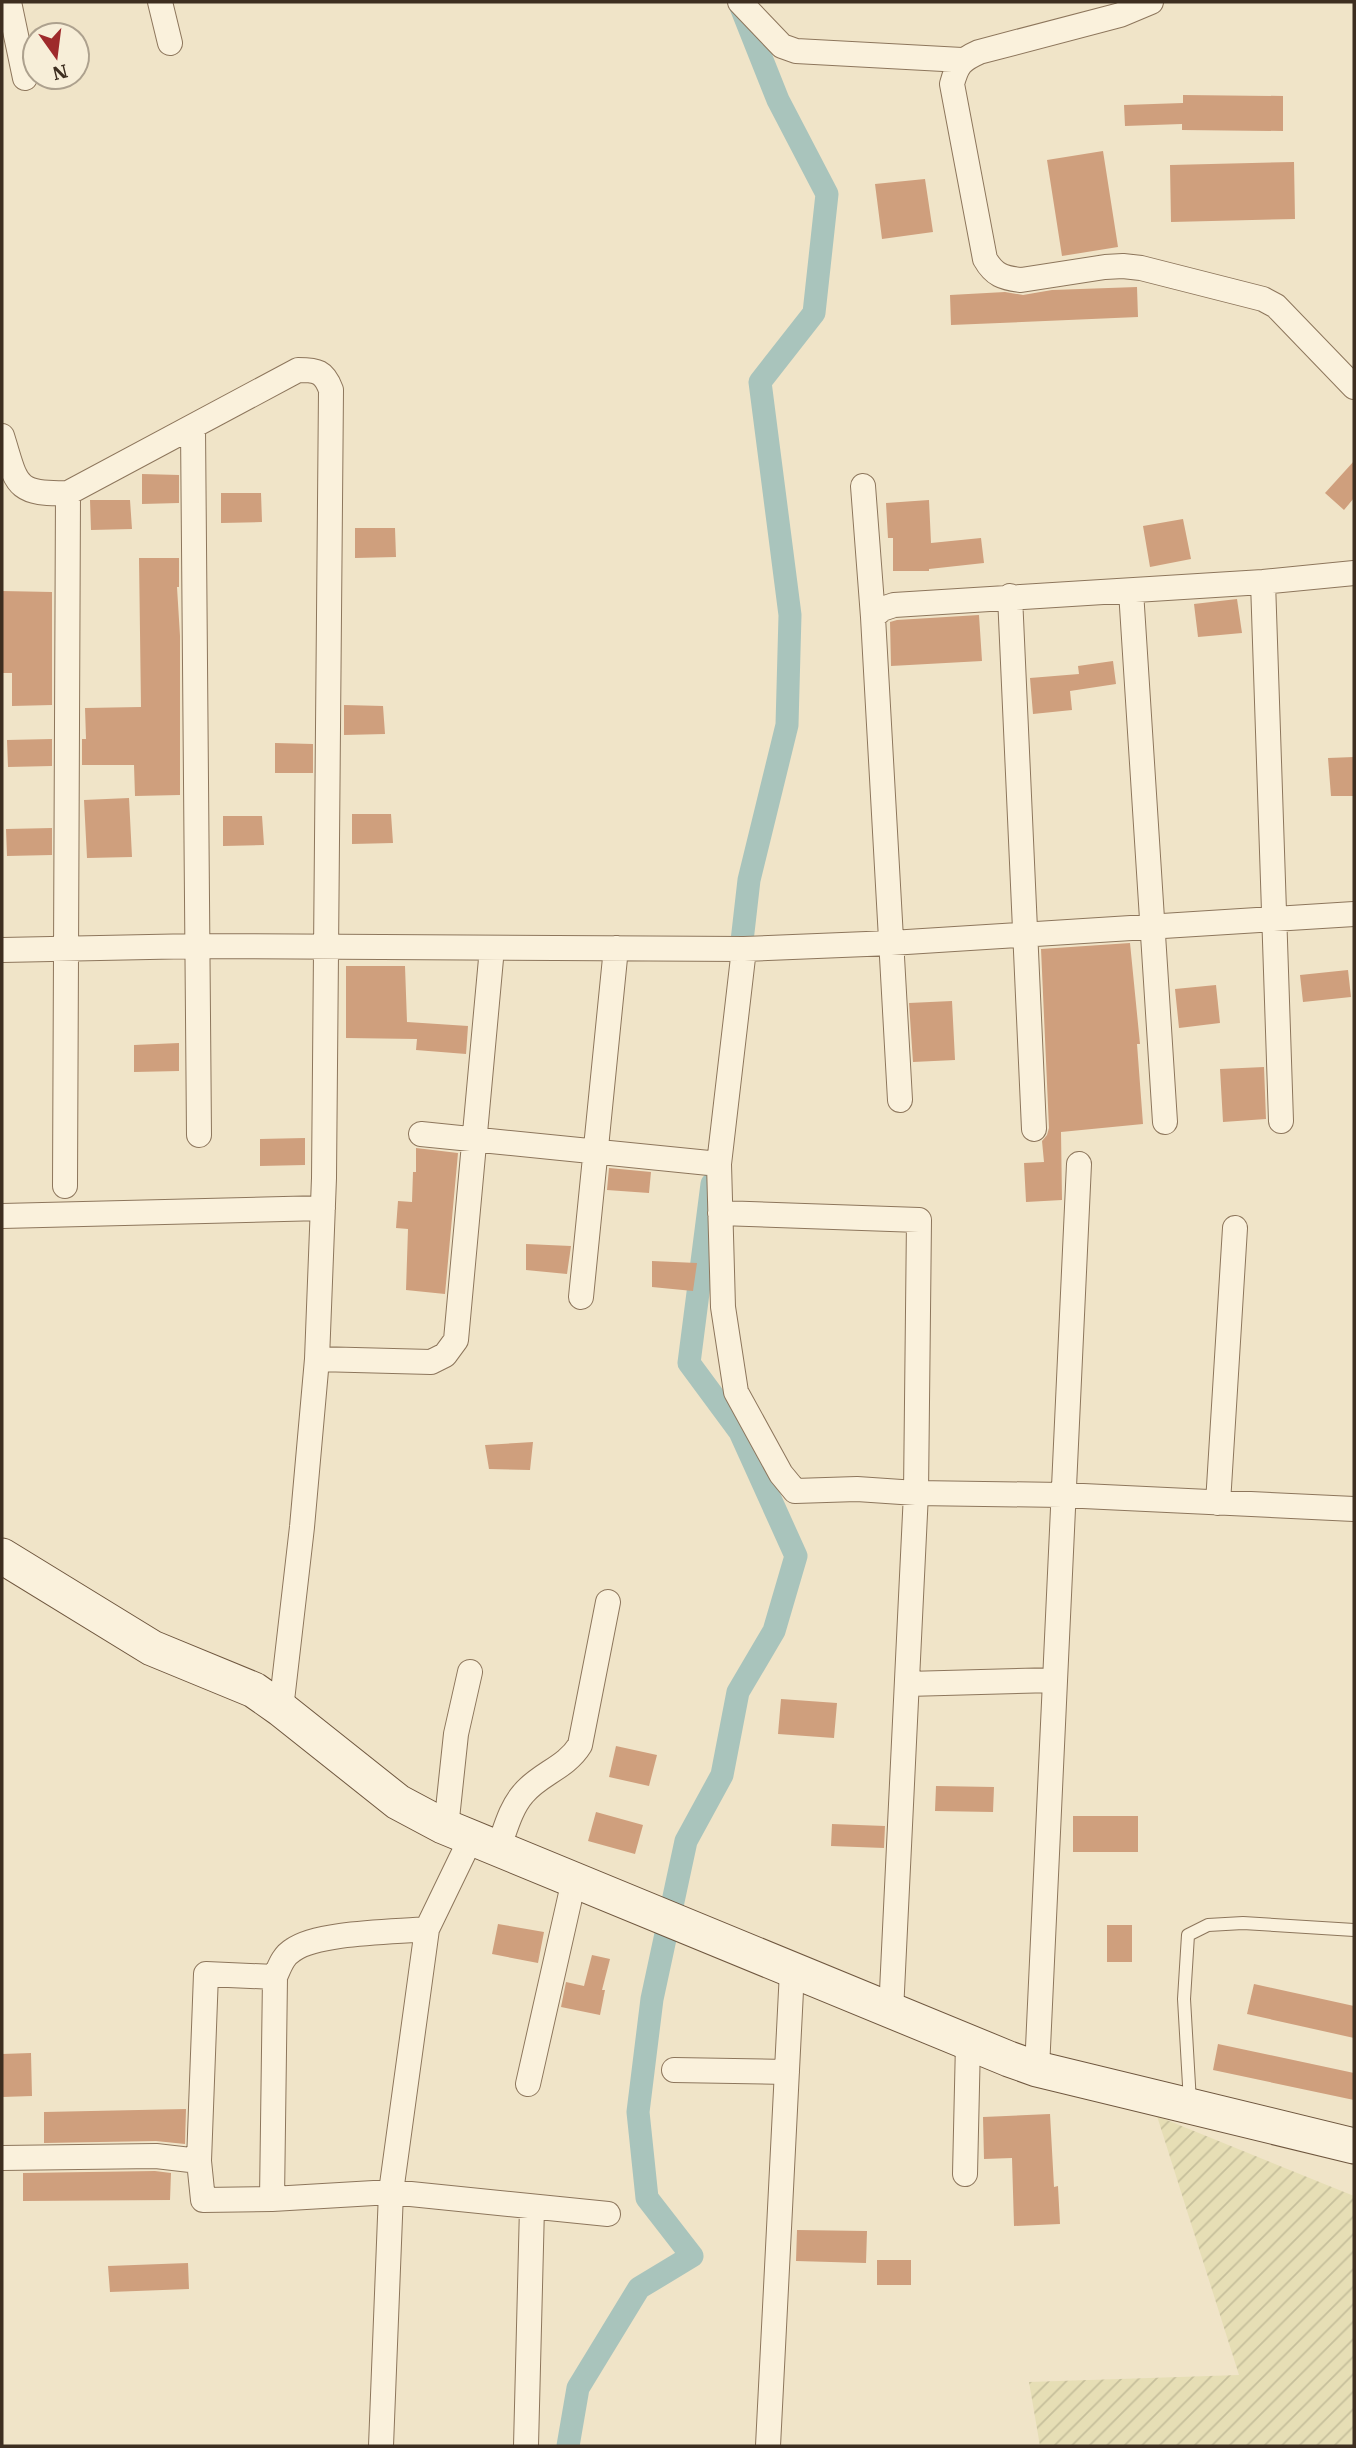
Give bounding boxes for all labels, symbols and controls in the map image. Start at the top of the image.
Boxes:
north arrow [21,21,91,91]
text: N [50,59,70,86]

